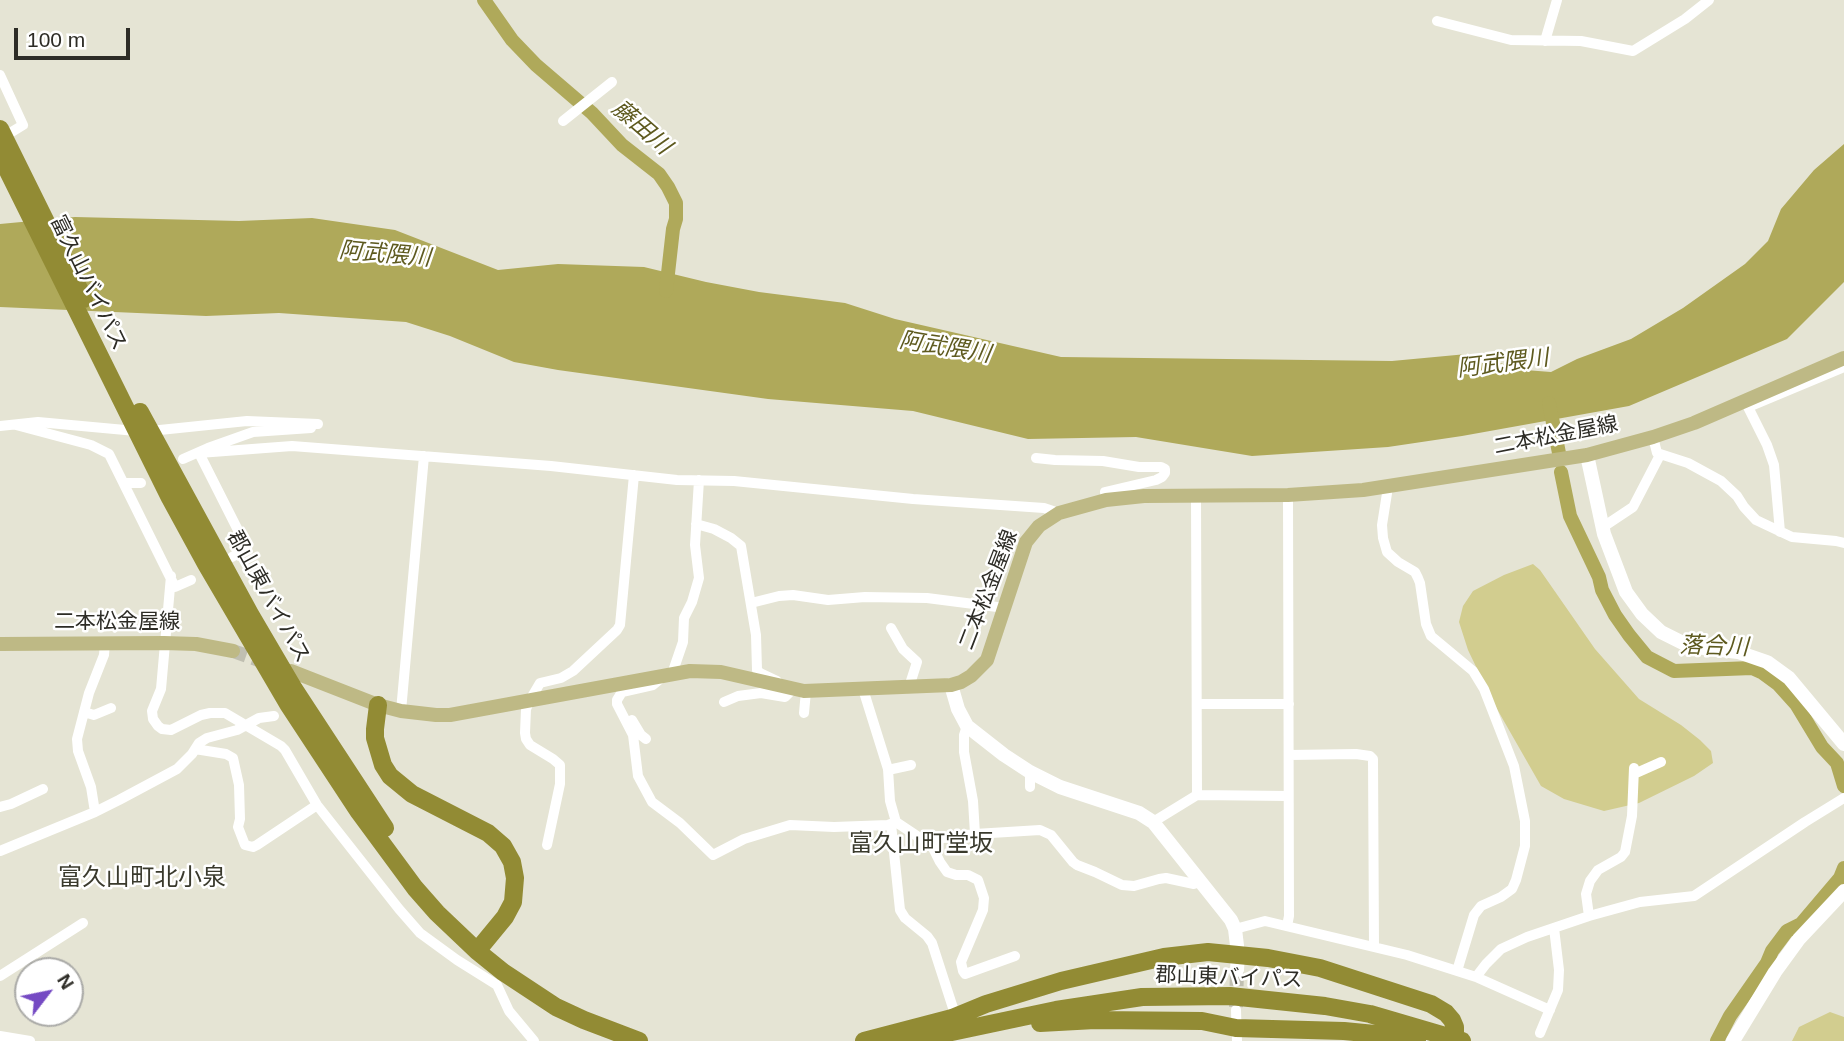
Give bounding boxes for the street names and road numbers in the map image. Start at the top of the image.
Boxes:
street label: 富久山バイパス [44,211,132,355]
street label: 二本松金屋線 [1492,412,1620,460]
street label: 郡山東バイパス [221,527,315,667]
street label: 二本松金屋線 [955,527,1023,653]
street label: 二本松金屋線 [54,609,180,635]
street label: 郡山東バイパス [1155,963,1303,993]

